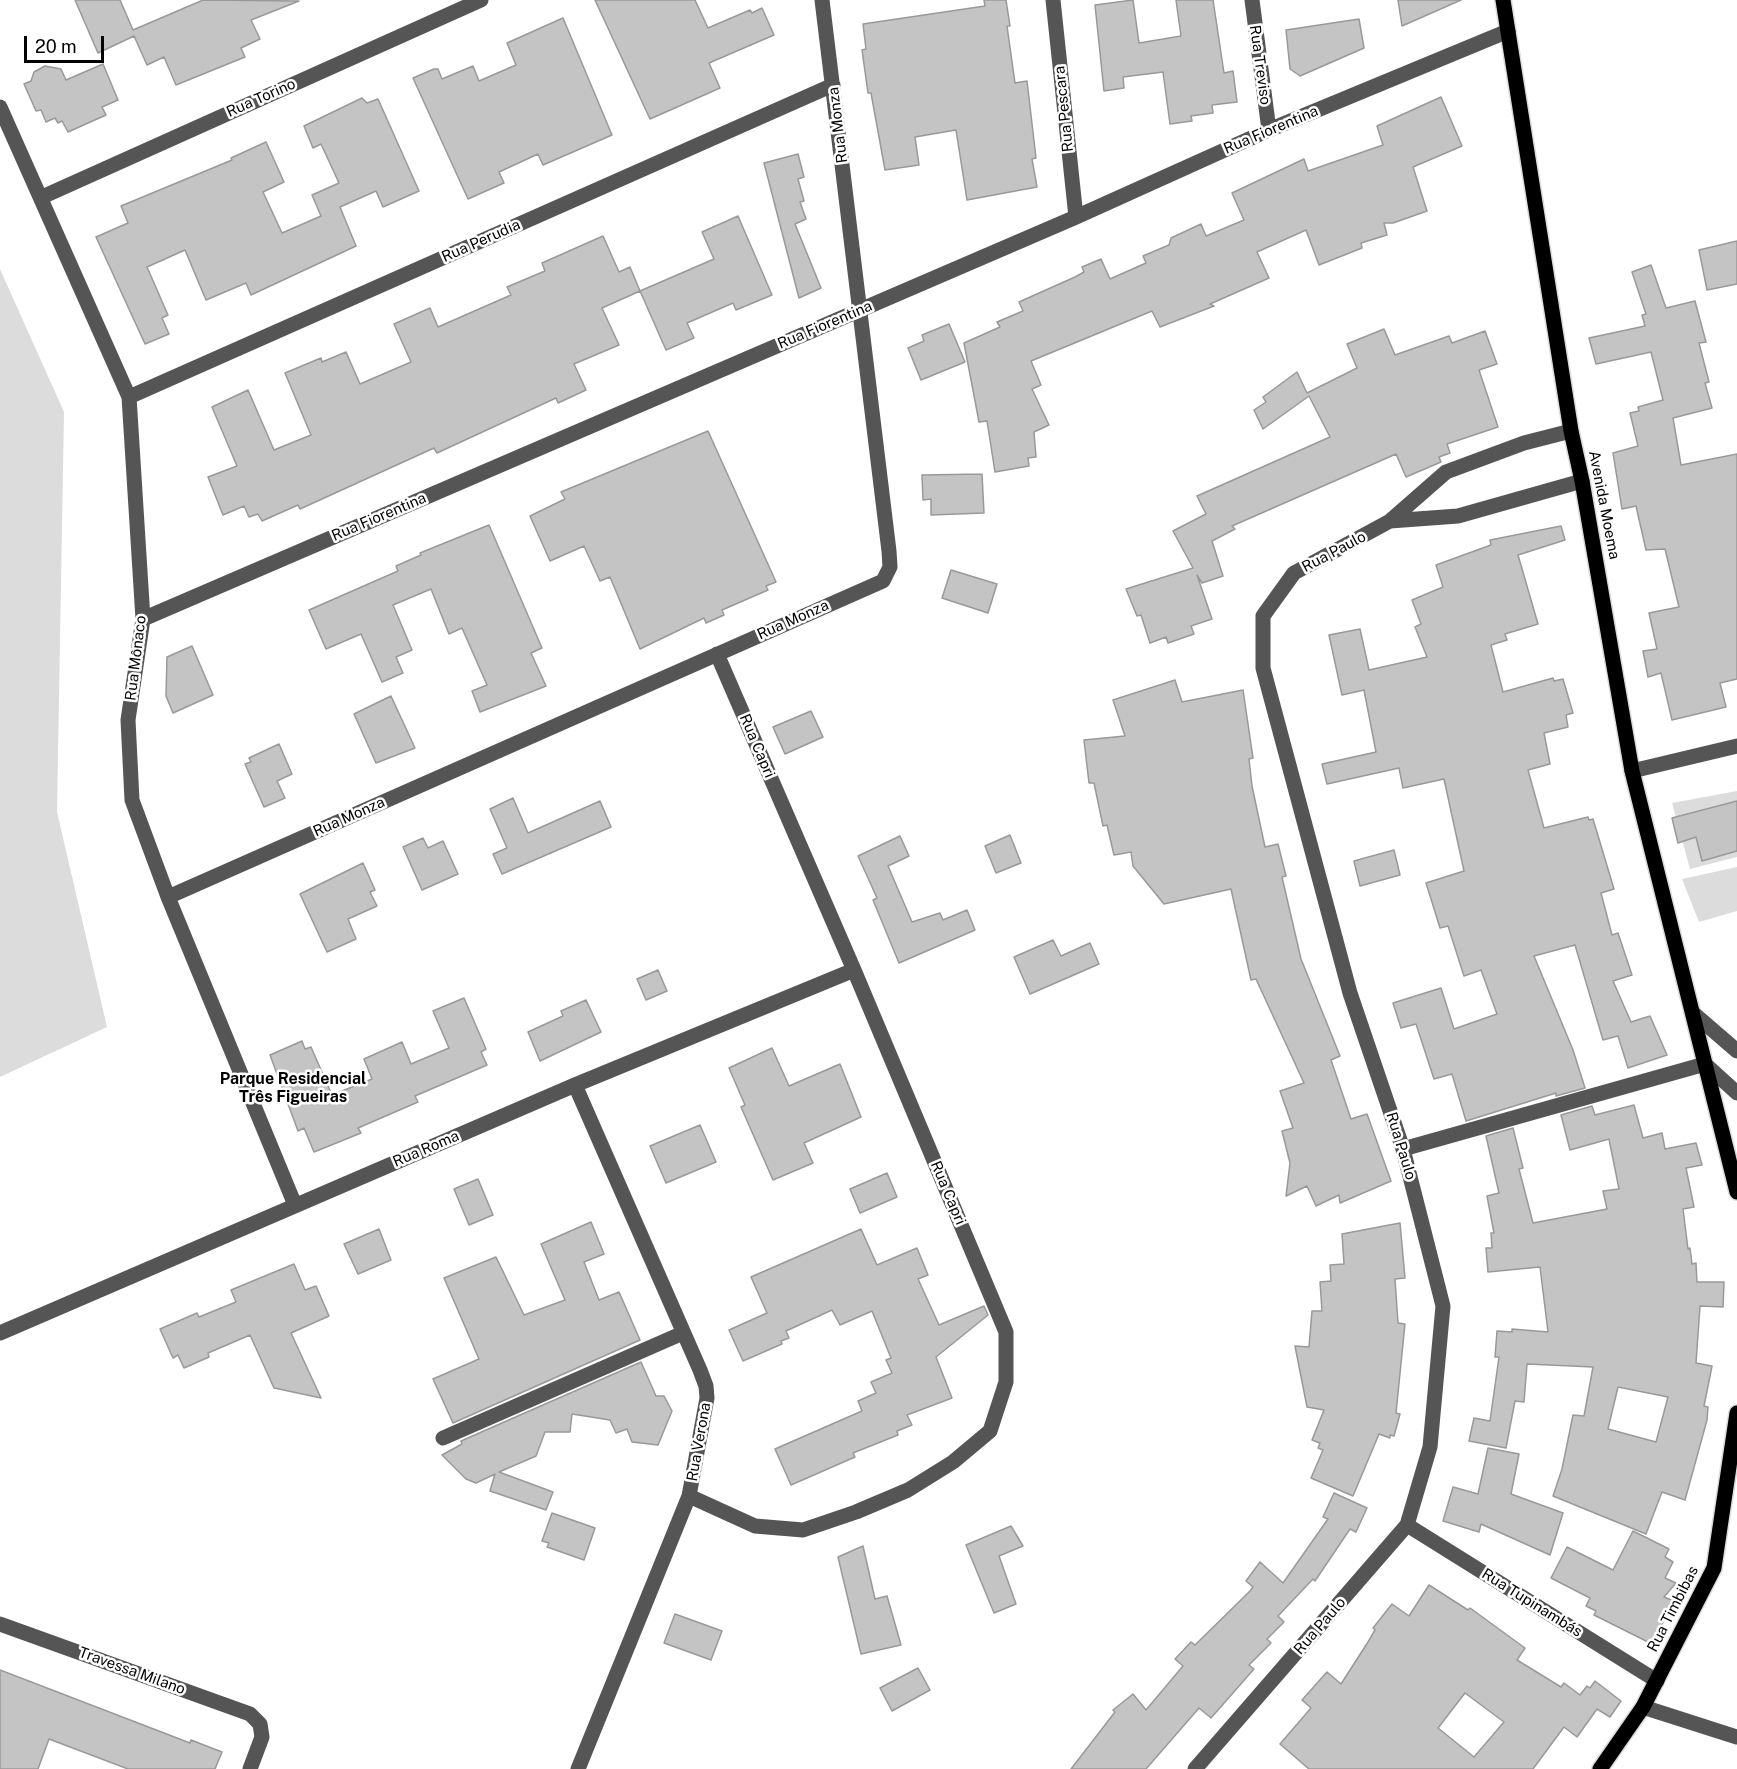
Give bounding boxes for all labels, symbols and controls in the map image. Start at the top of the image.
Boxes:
scale bar [27,24,106,62]
street label: Rua Treviso [1245,24,1275,106]
text: 20 m [35,36,77,57]
street label: Rua Pescara [1051,65,1077,153]
street label: Rua Torino [224,75,298,121]
street label: Rua Monza [824,86,852,164]
street label: Rua Fiorentina [1221,102,1321,158]
street label: Rua Perudia [439,216,523,266]
street label: Rua Fiorentina [775,297,875,353]
street label: Avenida Moema [1585,449,1623,561]
street label: Rua Fiorentina [329,489,429,545]
street label: Rua Paulo [1299,528,1369,576]
street label: Rua Monza [754,596,832,644]
street label: Rua Mônaco [122,614,150,702]
street label: Rua Capri [735,711,779,781]
street label: Rua Monza [310,793,388,841]
district label: Parque Residencial Três Figueiras [220,1069,366,1107]
street label: Rua Paulo [1382,1110,1420,1182]
street label: Rua Roma [390,1127,462,1171]
street label: Rua Capri [926,1158,970,1228]
street label: Rua Verona [683,1401,715,1483]
street label: Rua Timbibas [1644,1563,1702,1655]
street label: Rua Tupinambás [1479,1565,1585,1641]
street label: Rua Paulo [1290,1594,1350,1658]
street label: Travessa Milano [76,1643,188,1699]

